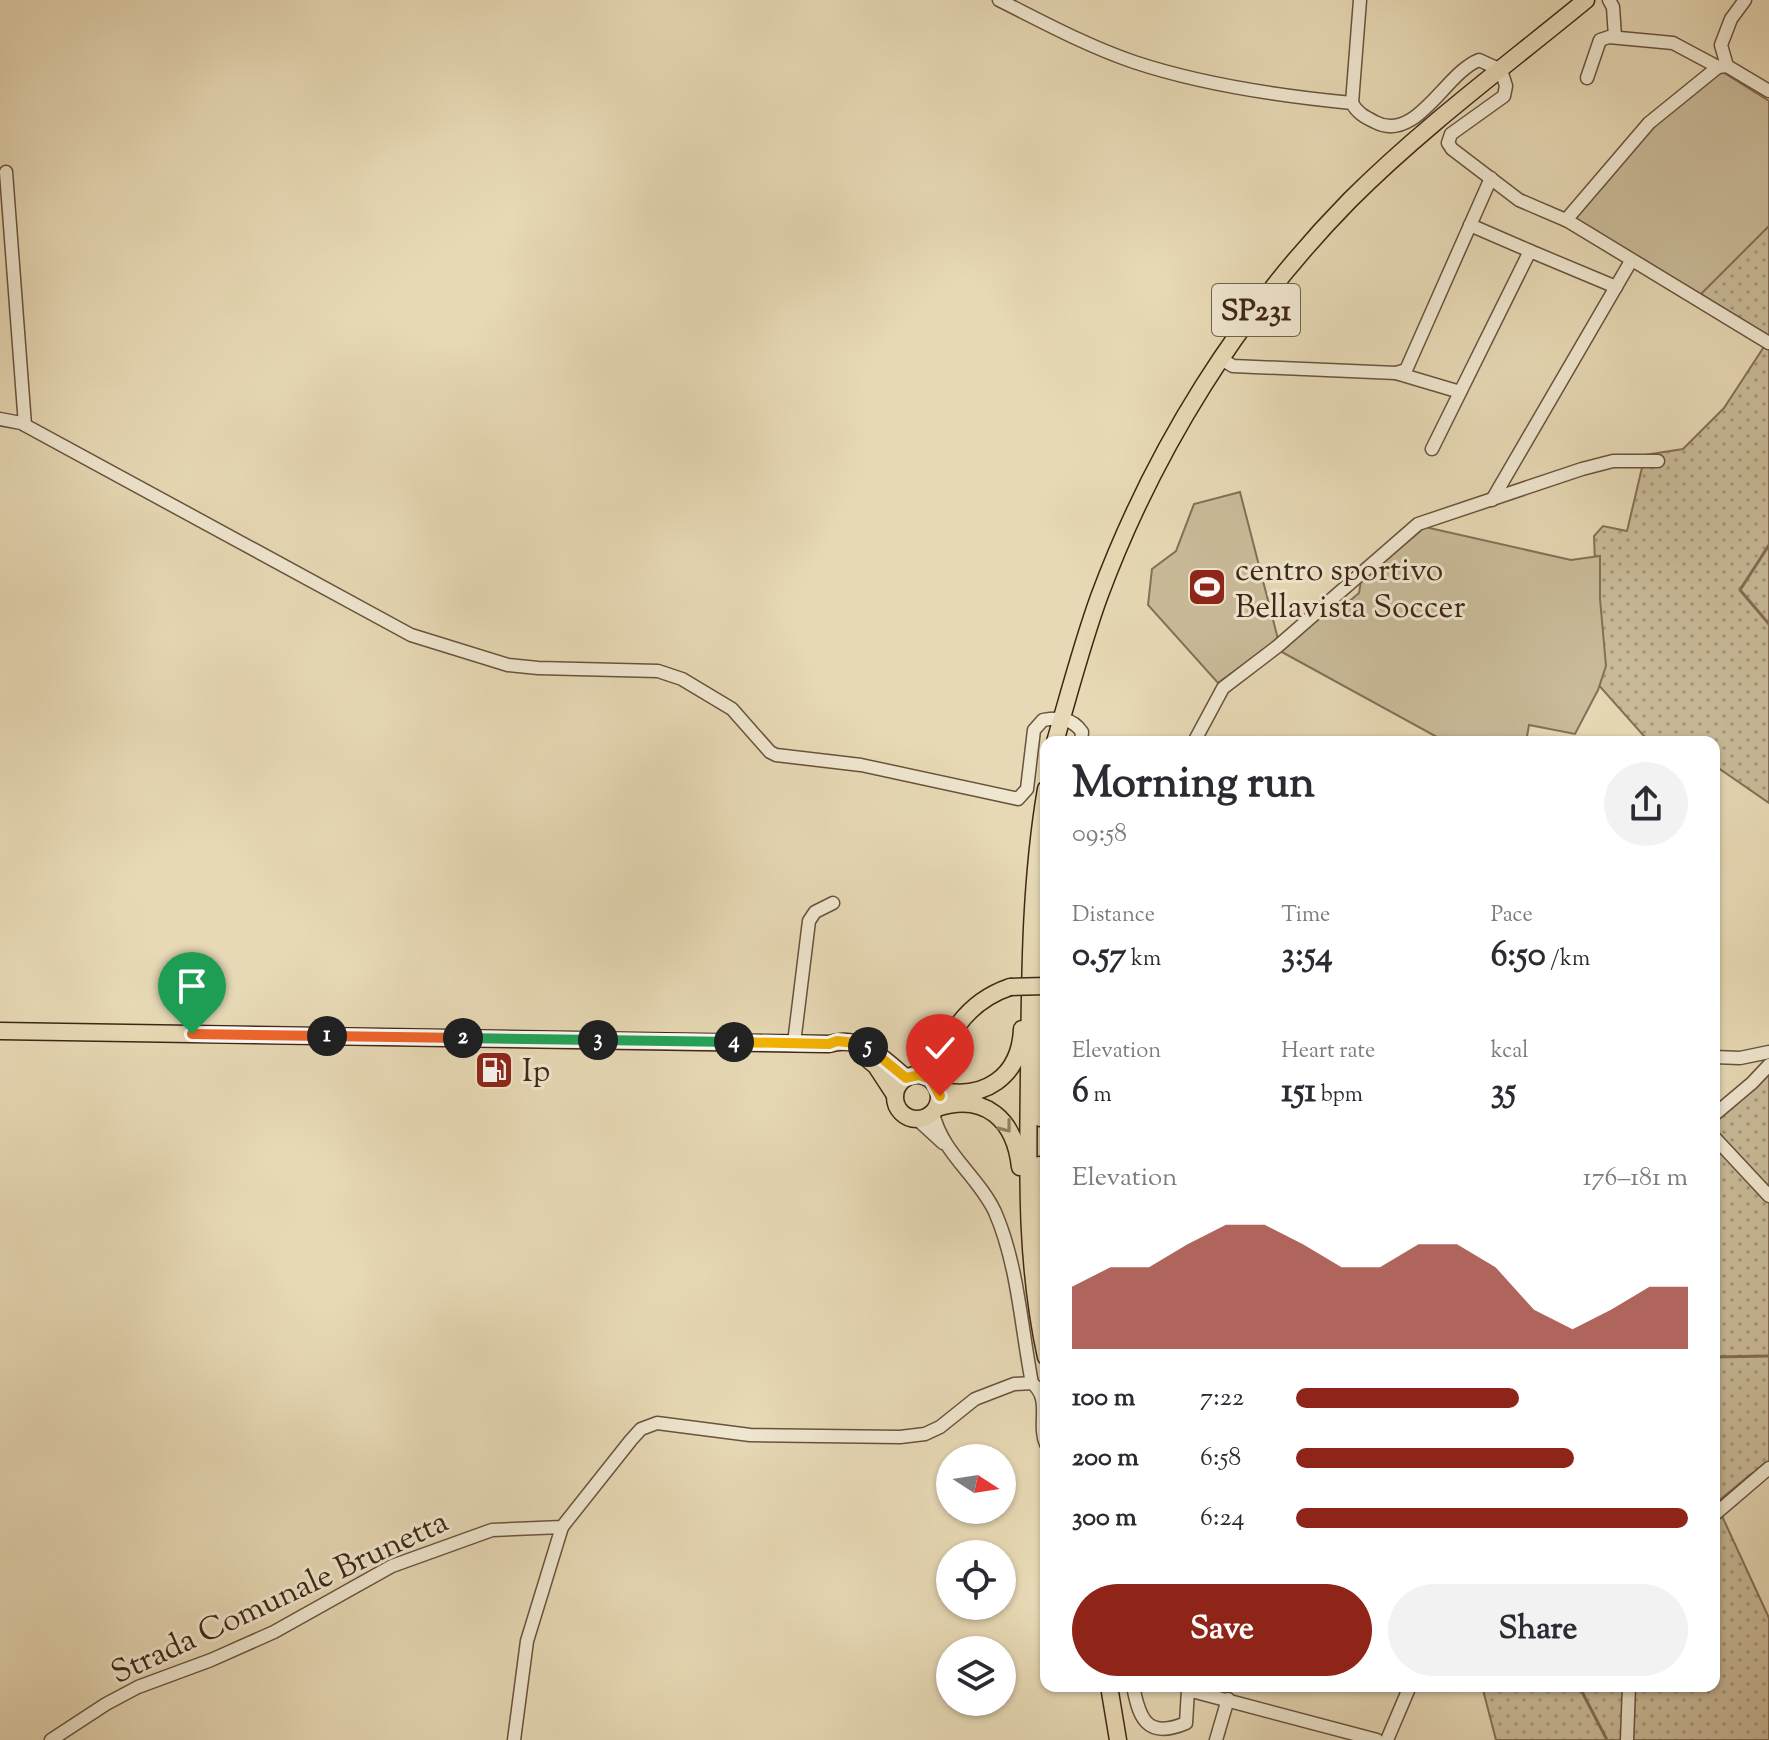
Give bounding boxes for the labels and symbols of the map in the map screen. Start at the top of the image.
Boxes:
road number: SP231 [1212,284,1300,336]
place label: centro sportivo Bellavista Soccer [1235,549,1465,632]
sports icon: centro sportivo Bellavista Soccer [1186,566,1228,608]
pin [158,952,226,1034]
pin [906,1014,974,1096]
pin: 1 [307,1016,347,1056]
pin: 2 [443,1018,483,1058]
pin: 3 [578,1020,618,1060]
pin: 4 [714,1022,754,1062]
pin: 5 [848,1027,888,1067]
fuel station icon: Ip [473,1049,515,1091]
place label: Ip [522,1050,550,1096]
one-way arrow [996,1118,1010,1133]
north arrow [936,1444,1016,1524]
street label: Strada Comunale Brunetta [104,1500,457,1697]

